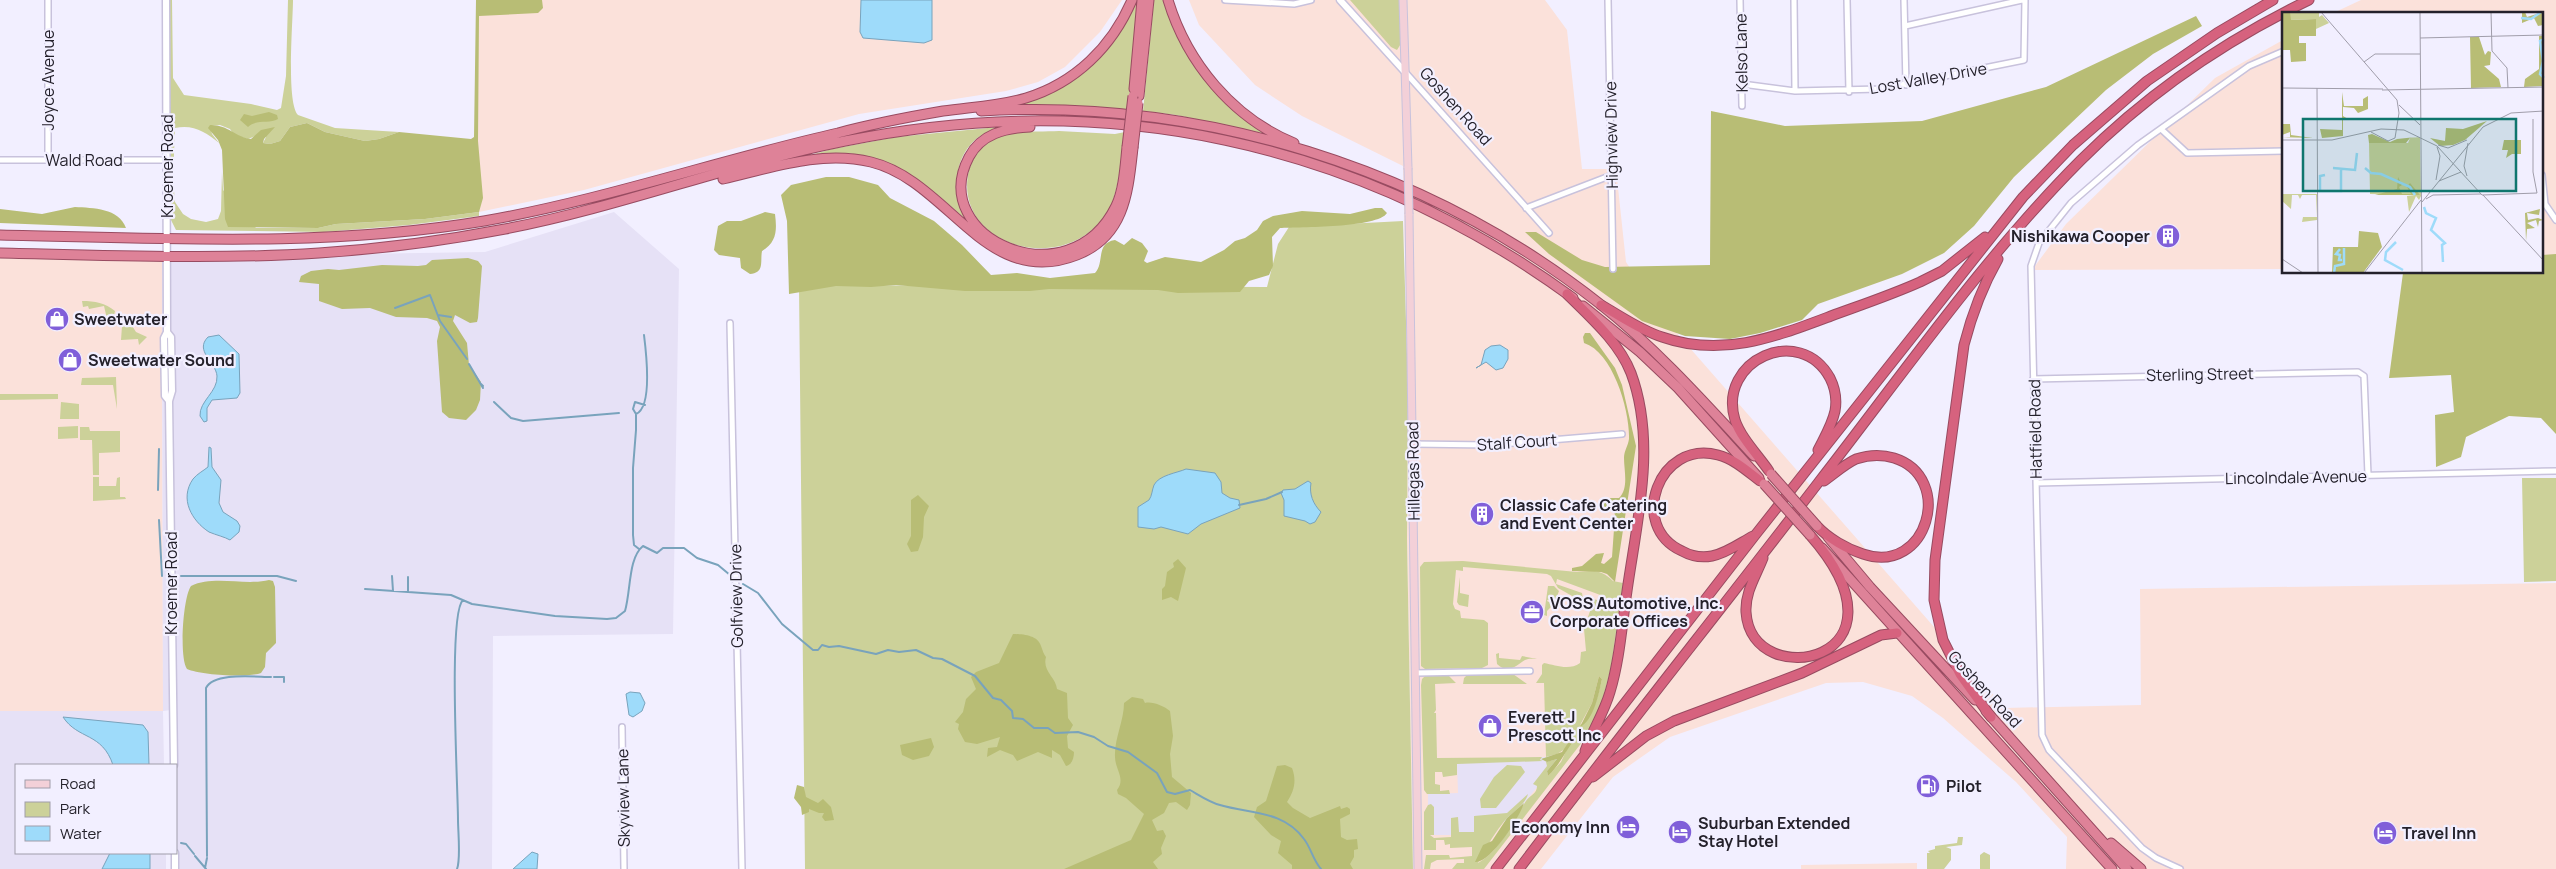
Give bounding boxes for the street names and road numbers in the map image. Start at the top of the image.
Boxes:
street label: Kelso Lane [1729,13,1753,93]
street label: Joyce Avenue [37,30,59,130]
street label: Lost Valley Drive [1867,57,1989,99]
street label: Goshen Road [1415,62,1497,150]
street label: Highview Drive [1599,81,1623,189]
street label: Kroemer Road [156,114,178,218]
street label: Wald Road [45,149,123,171]
street label: Sterling Street [2146,362,2254,386]
street label: Hatfield Road [2023,379,2047,479]
street label: Hillegas Road [1401,421,1425,521]
street label: Stalf Court [1476,428,1558,456]
street label: Lincolndale Avenue [2225,465,2367,489]
street label: Kroemer Road [160,531,182,635]
street label: Golfview Drive [724,544,748,648]
street label: Goshen Road [1943,646,2027,732]
street label: Skyview Lane [611,749,635,847]

